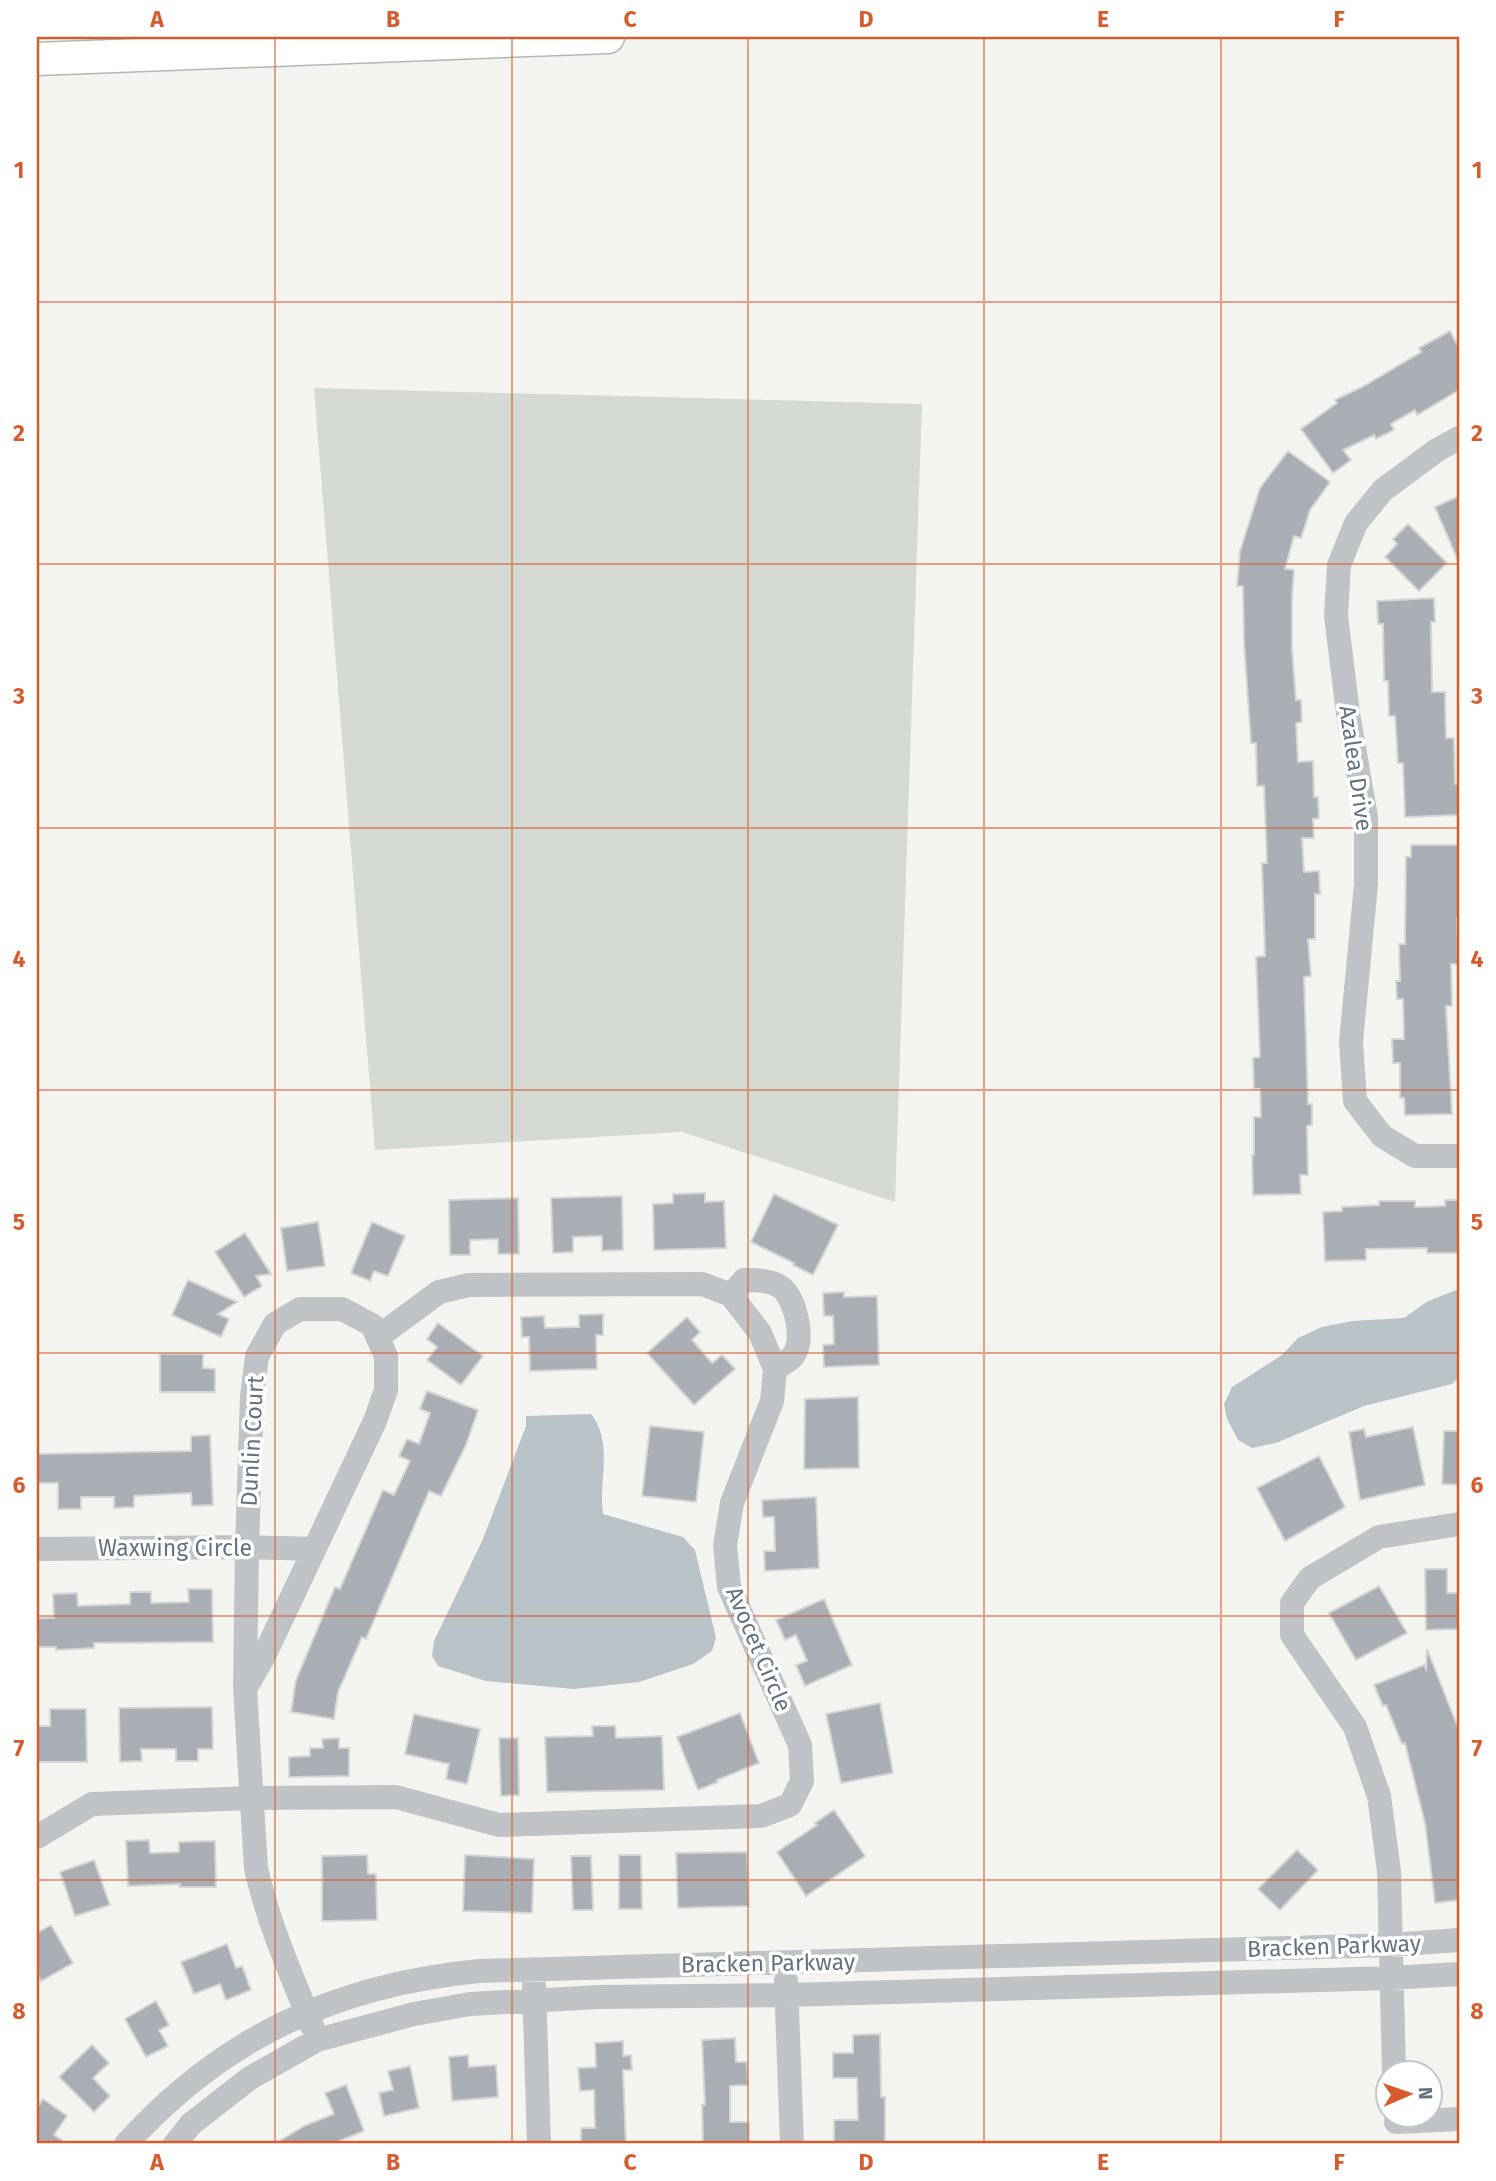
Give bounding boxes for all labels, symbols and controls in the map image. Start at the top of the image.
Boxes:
text: A [149,5,164,33]
text: B [386,5,400,33]
text: C [623,5,637,33]
text: D [859,5,874,33]
text: E [1097,5,1109,33]
text: F [1333,5,1345,33]
text: 1 [14,156,24,184]
text: 1 [1472,156,1482,184]
text: 2 [13,419,25,447]
text: 2 [1471,419,1483,447]
text: 3 [12,682,25,710]
text: 3 [1470,682,1483,710]
street label: Azalea Drive [1333,703,1379,833]
text: 4 [13,945,26,973]
text: 4 [1471,945,1484,973]
text: 5 [13,1208,25,1236]
text: 5 [1471,1208,1483,1236]
street label: Dunlin Court [235,1374,269,1507]
text: 6 [13,1471,26,1499]
text: 6 [1471,1471,1484,1499]
street label: Waxwing Circle [98,1534,252,1562]
street label: Avocet Circle [720,1582,798,1716]
text: 7 [14,1734,25,1762]
text: 7 [1472,1734,1483,1762]
street label: Bracken Parkway [1246,1929,1422,1963]
street label: Bracken Parkway [681,1947,856,1979]
text: 8 [12,1997,26,2025]
text: 8 [1470,1997,1484,2025]
north arrow [1374,2058,1444,2128]
text: N [1414,2087,1437,2100]
text: A [149,2148,164,2176]
text: B [386,2148,400,2176]
text: C [623,2148,637,2176]
text: D [859,2148,874,2176]
text: E [1097,2148,1109,2176]
text: F [1333,2148,1345,2176]

